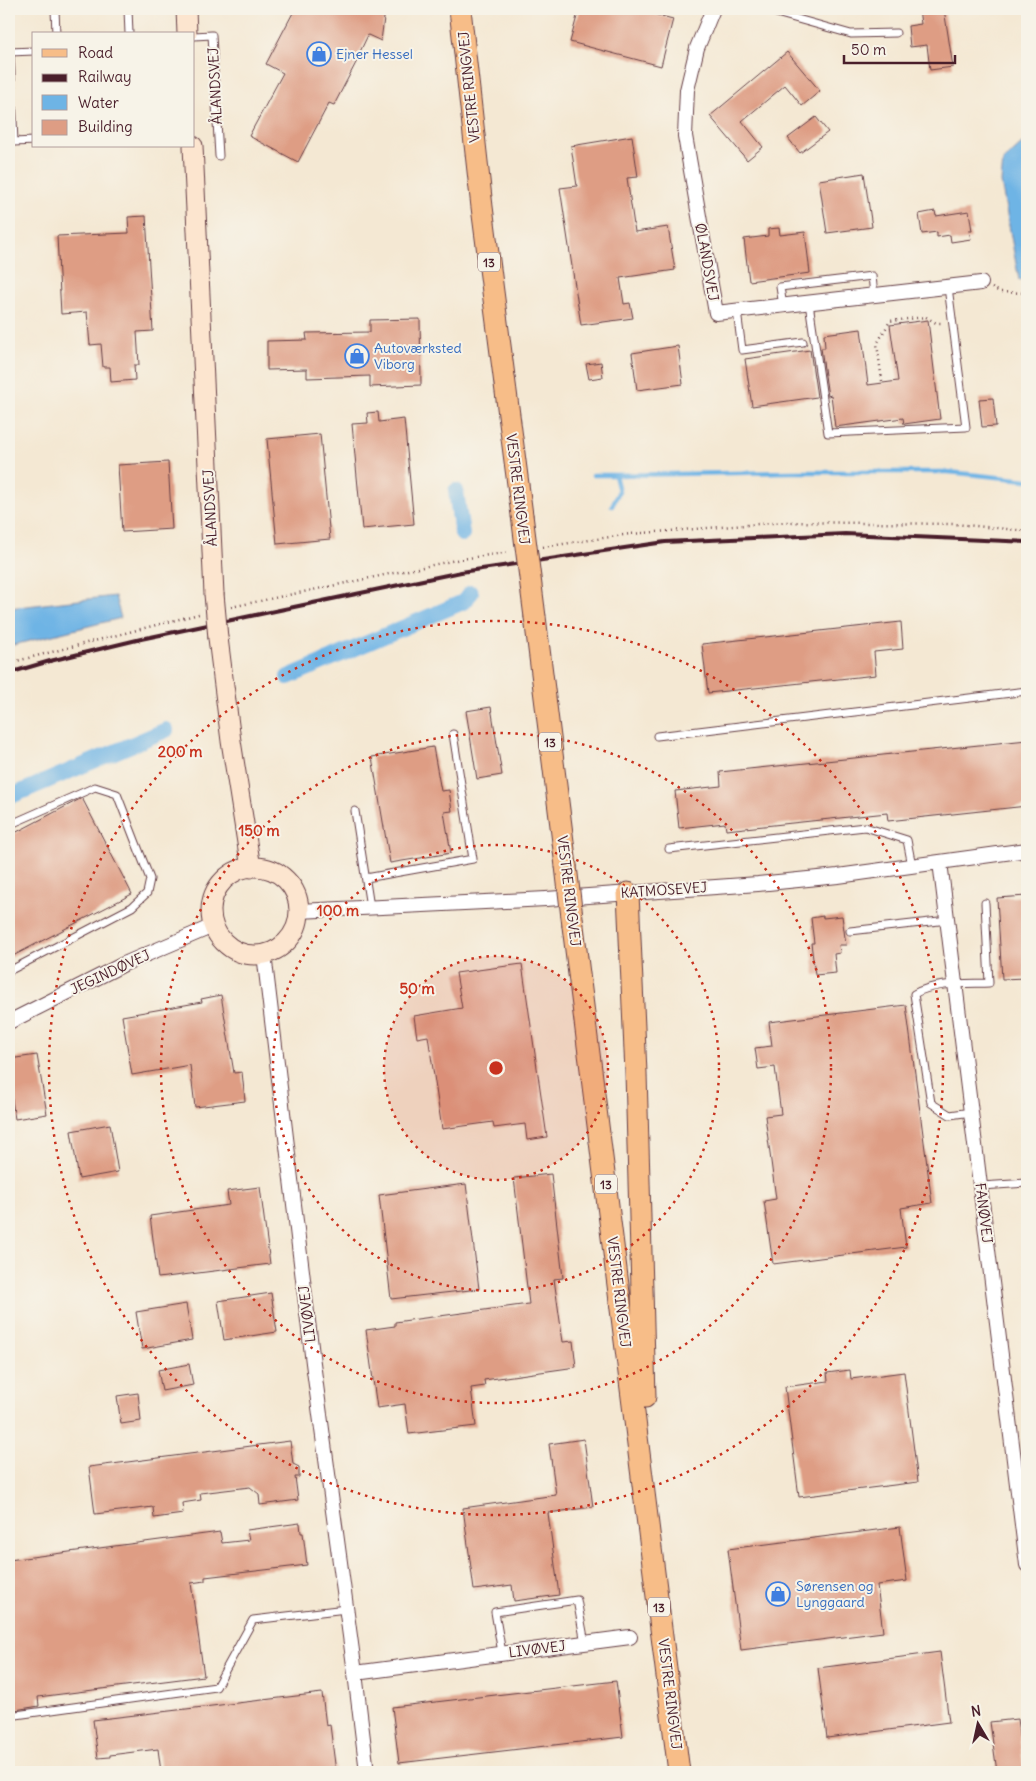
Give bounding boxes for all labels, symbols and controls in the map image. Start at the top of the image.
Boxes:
street label: VESTRE RINGVEJ [454,31,484,143]
legend [32,32,195,148]
scale bar [844,32,955,64]
text: 50 m [851,40,886,59]
shop icon: Ejner Hessel [306,41,332,67]
text: Road [78,43,113,62]
place label: Ejner Hessel [336,45,413,63]
street label: ÅLANDSVEJ [204,47,226,125]
text: Railway [78,67,132,86]
text: Water [78,93,119,112]
text: Building [78,117,133,136]
street label: ØLANDSVEJ [691,222,723,302]
road number: 13 [478,252,500,272]
place label: Autoværksted Viborg [374,339,462,373]
shop icon: Autoværksted Viborg [344,343,370,369]
street label: VESTRE RINGVEJ [502,433,534,545]
street label: ÅLANDSVEJ [199,469,221,547]
road number: 13 [539,732,561,752]
text: 200 m [158,742,202,761]
text: 150 m [238,821,280,840]
street label: VESTRE RINGVEJ [553,835,585,947]
street label: KATMOSEVEJ [620,878,708,902]
text: 100 m [317,901,359,920]
street label: JEGINDØVEJ [67,946,153,998]
text: 50 m [399,979,435,998]
centre of rings [487,1059,505,1077]
road number: 13 [595,1174,617,1194]
street label: FANØVEJ [971,1182,997,1244]
street label: VESTRE RINGVEJ [603,1236,635,1348]
street label: LIVØVEJ [295,1285,319,1343]
place label: Sørensen og Lynggaard [796,1577,874,1611]
shop icon: Sørensen og Lynggaard [765,1581,791,1607]
road number: 13 [648,1598,670,1616]
street label: LIVØVEJ [508,1637,566,1661]
street label: VESTRE RINGVEJ [654,1638,686,1750]
north arrow [954,1698,1004,1748]
text: N [970,1702,982,1721]

